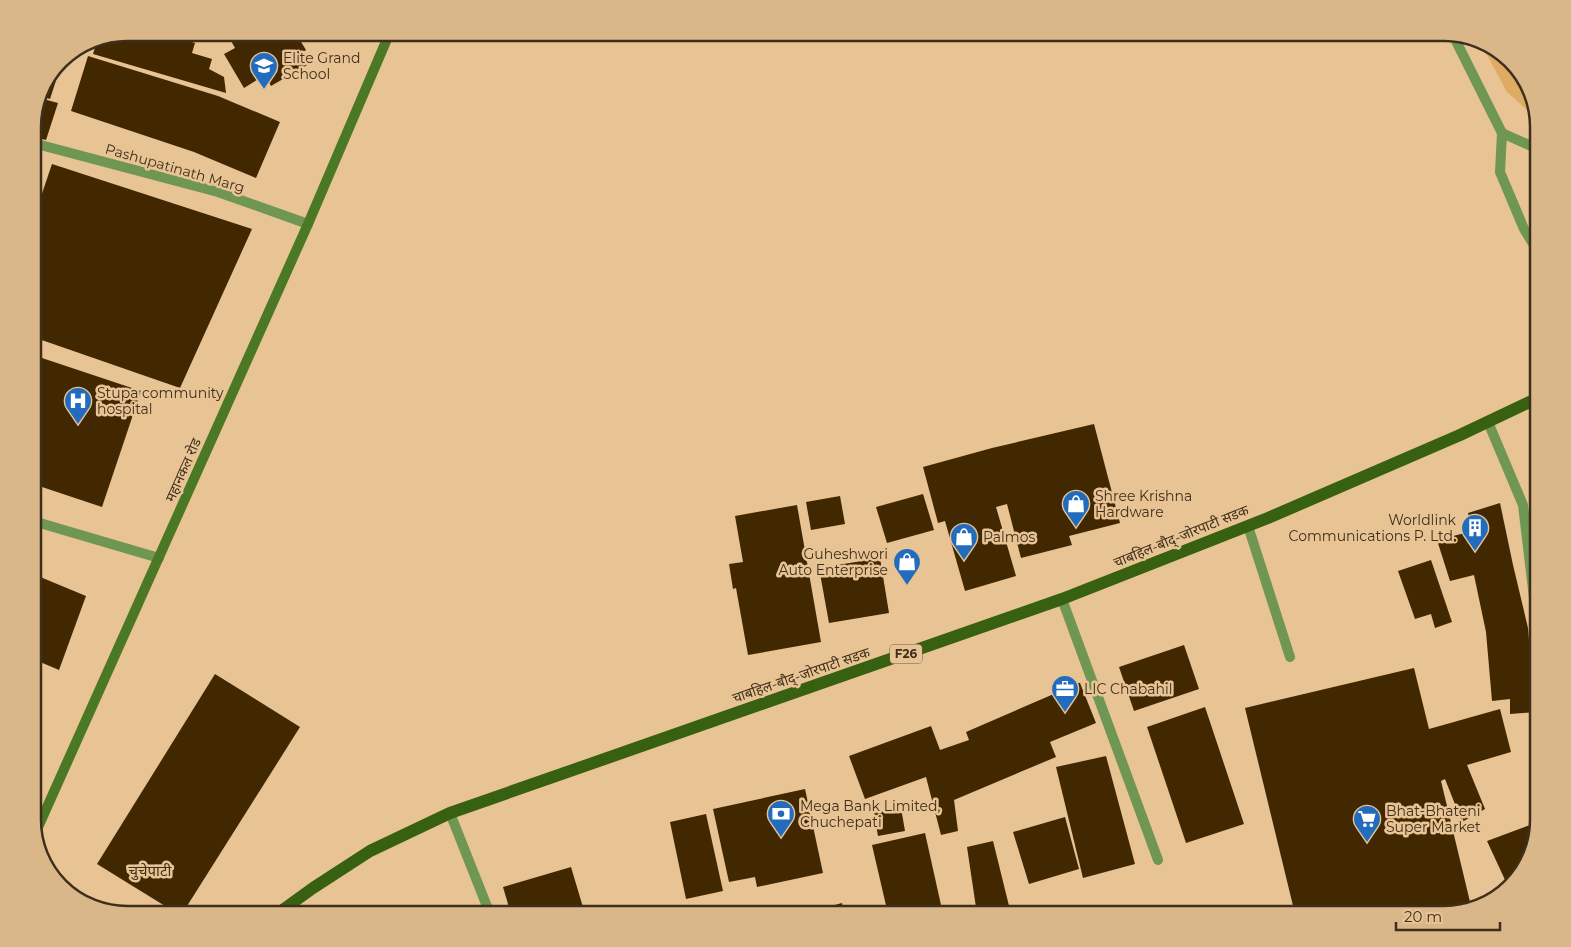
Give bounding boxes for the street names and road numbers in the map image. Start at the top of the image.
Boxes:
street label: Pashupatinath Marg [103,139,247,197]
street label: महानकल रोड [161,435,205,505]
street label: चाबहिल-बौद्-जोरपाटी सडक [1111,501,1252,573]
street label: चाबहिल-बौद्-जोरपाटी सडक [730,643,873,709]
road number: F26 [890,644,922,664]

